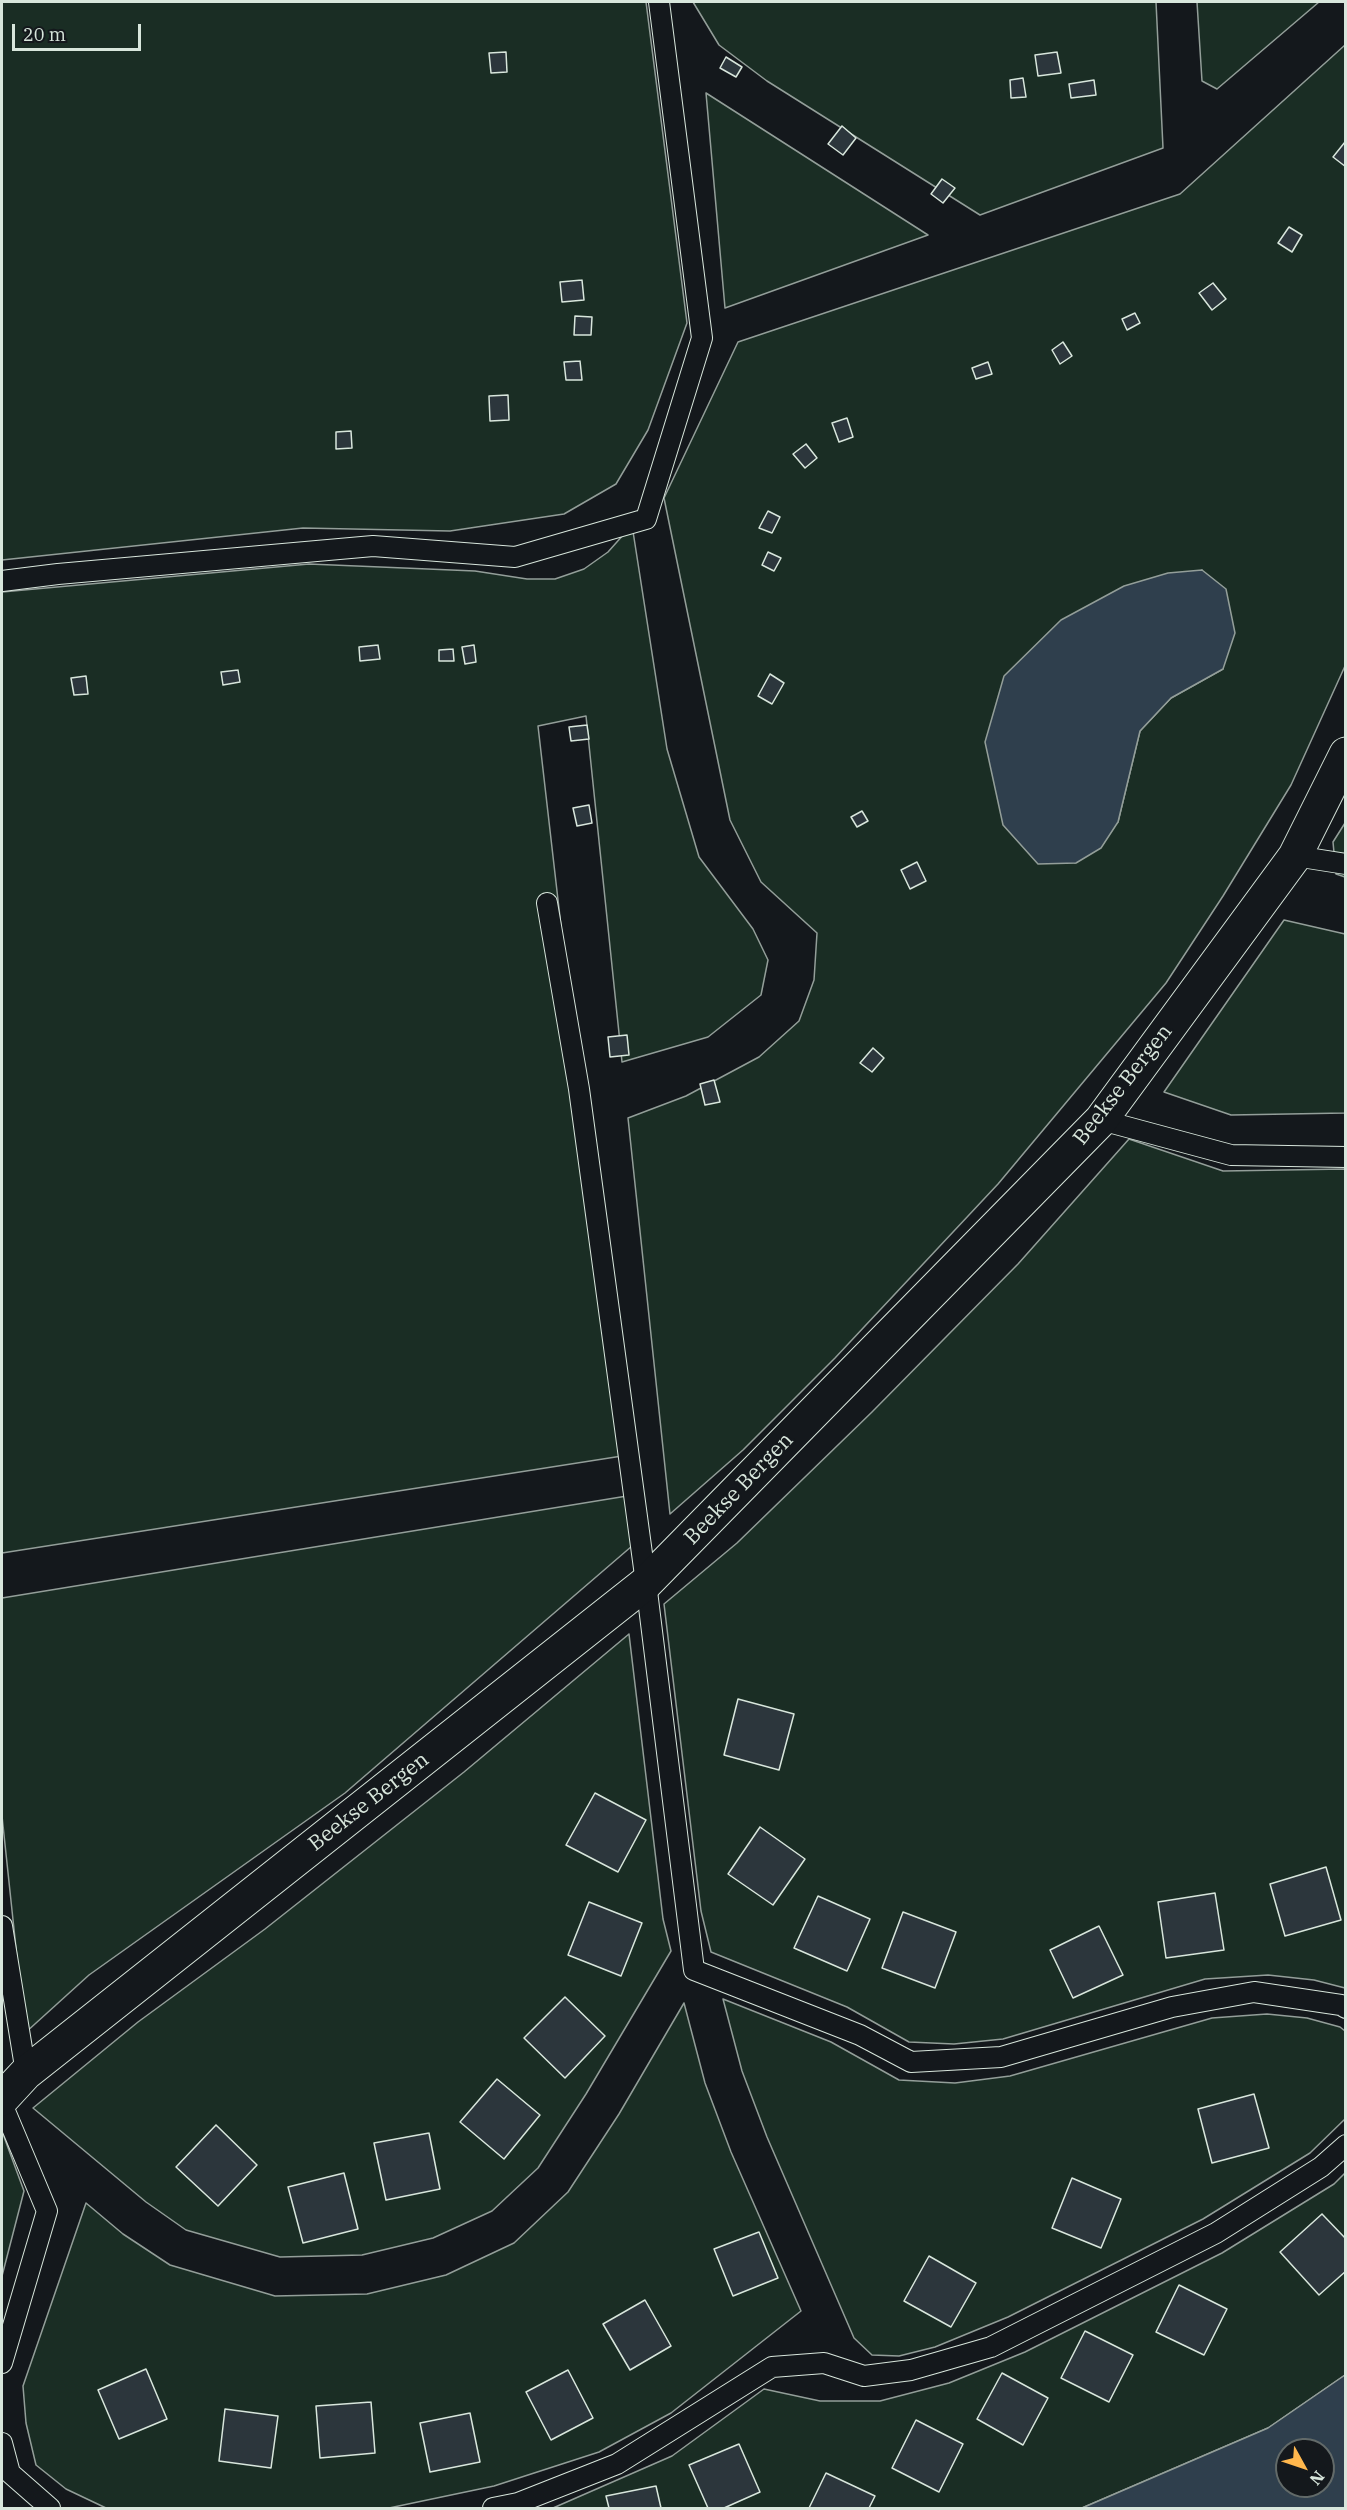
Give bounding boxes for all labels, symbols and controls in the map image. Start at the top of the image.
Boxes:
scale bar [15,12,144,50]
text: 20 m [23,23,66,46]
street label: Beekse Bergen [1068,1020,1178,1150]
street label: Beekse Bergen [679,1428,799,1550]
street label: Beekse Bergen [304,1747,434,1857]
north arrow [1275,2438,1335,2498]
text: N [1306,2467,1329,2490]

